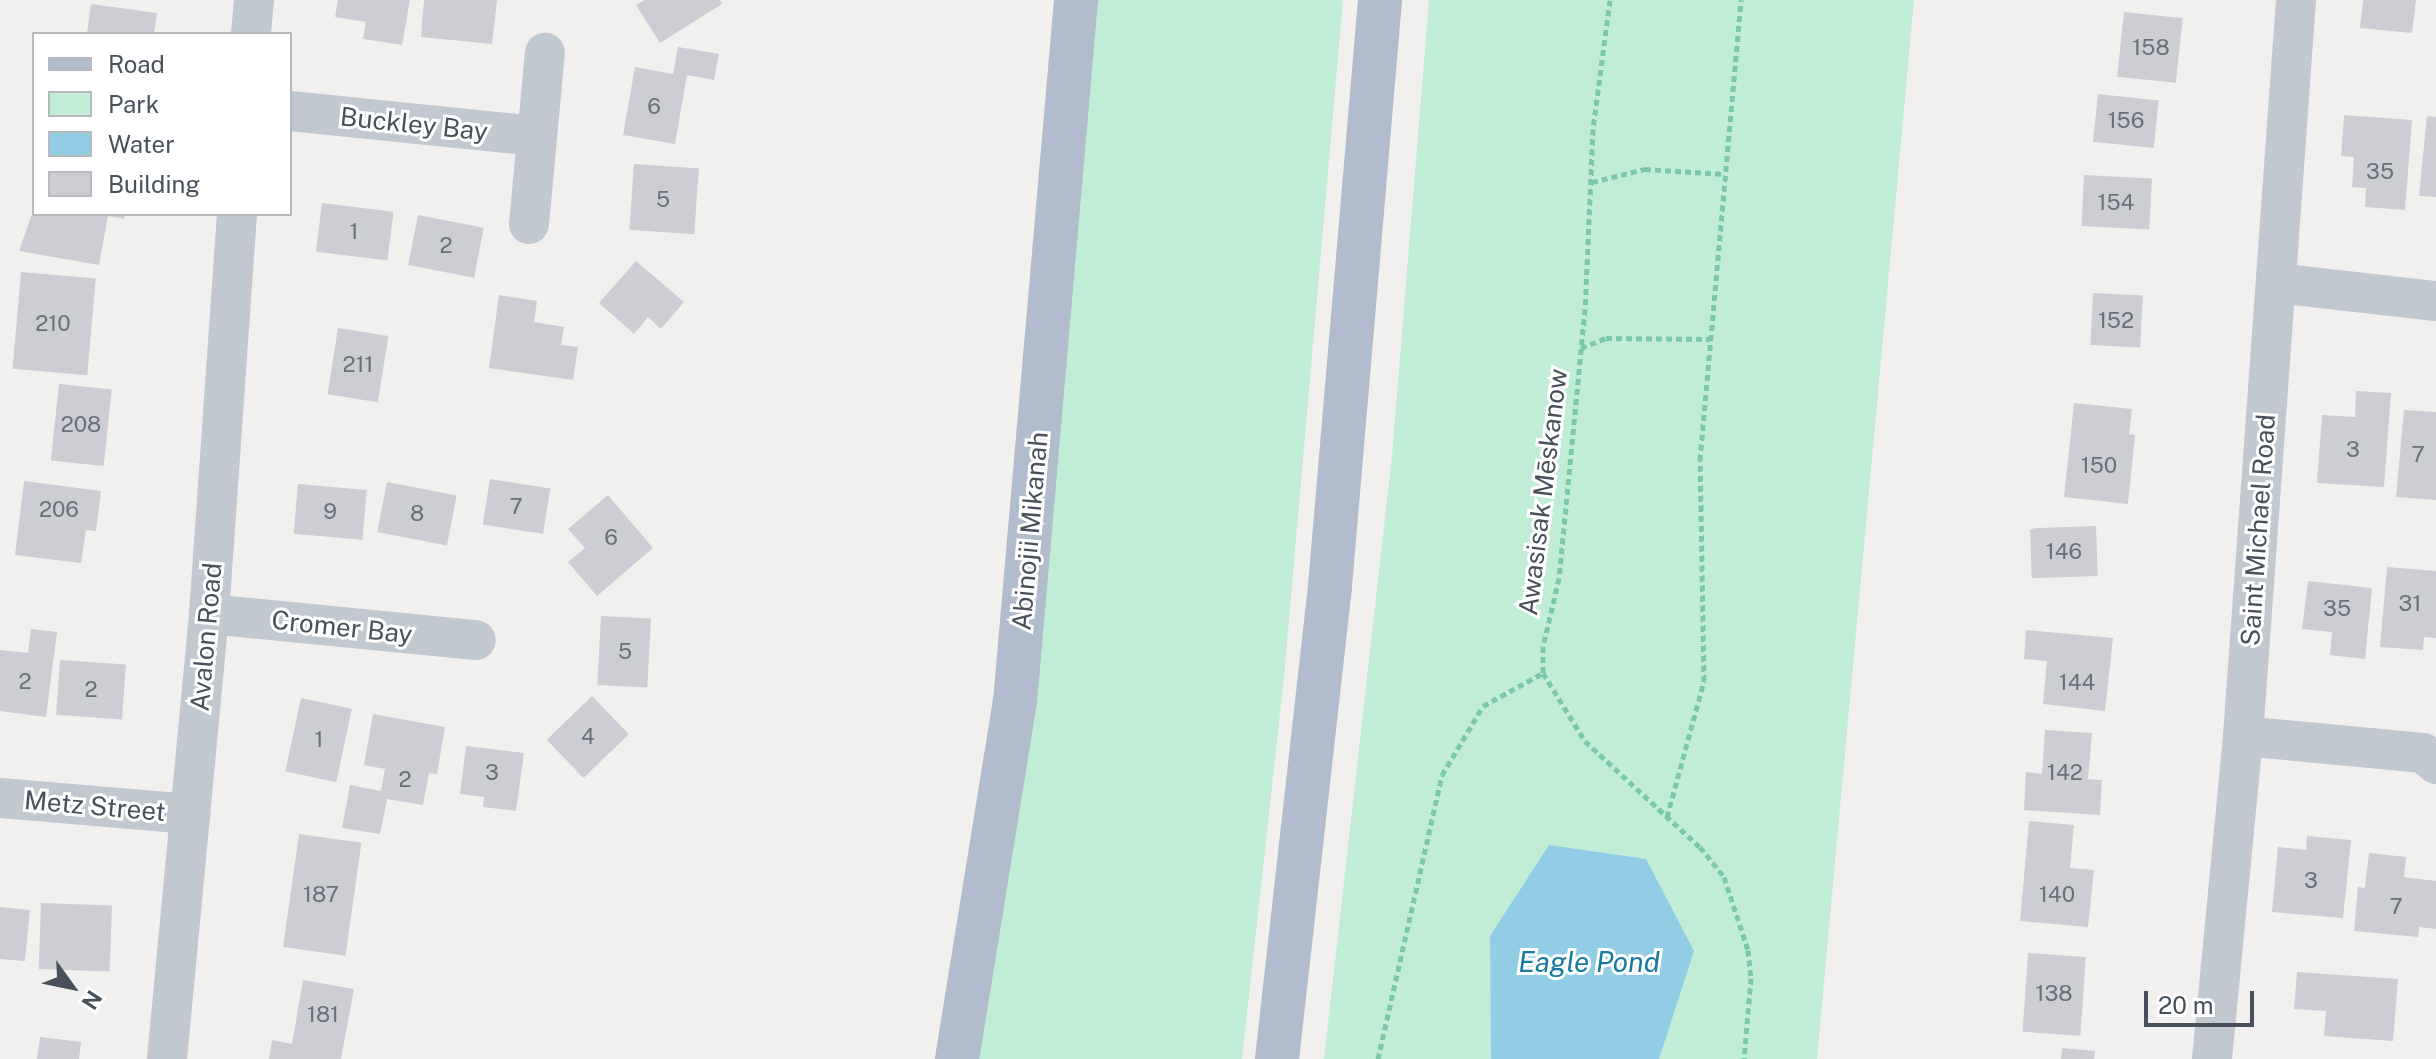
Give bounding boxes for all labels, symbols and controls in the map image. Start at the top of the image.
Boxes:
legend [32,32,292,216]
house number: 158 [2132,35,2170,61]
text: Road [108,50,165,78]
text: Park [108,90,159,118]
house number: 6 [647,94,661,120]
street label: Buckley Bay [339,101,489,147]
house number: 156 [2108,108,2144,134]
text: Water [108,130,175,158]
house number: 35 [2366,159,2394,185]
text: Building [108,170,200,198]
house number: 5 [656,187,670,213]
house number: 154 [2098,190,2134,216]
house number: 1 [350,219,358,245]
house number: 2 [439,233,453,259]
house number: 152 [2098,308,2134,334]
house number: 210 [35,311,71,337]
house number: 211 [342,352,374,378]
street label: Awasisak Mēskanow [1512,367,1574,617]
house number: 208 [61,412,101,438]
street label: Saint Michael Road [2234,413,2282,647]
street label: Abinojii Mikanah [1006,430,1054,632]
house number: 3 [2346,437,2360,463]
house number: 7 [2411,442,2425,468]
house number: 150 [2081,453,2117,479]
house number: 7 [509,494,523,520]
house number: 206 [39,497,79,523]
house number: 9 [323,499,337,525]
house number: 8 [410,501,424,527]
house number: 6 [604,525,618,551]
house number: 146 [2046,539,2082,565]
street label: Avalon Road [184,561,228,713]
house number: 31 [2399,591,2421,617]
house number: 35 [2323,596,2351,622]
street label: Cromer Bay [270,604,414,650]
house number: 5 [618,639,632,665]
house number: 2 [18,669,32,695]
house number: 144 [2059,670,2095,696]
house number: 2 [84,677,98,703]
house number: 4 [581,724,595,750]
house number: 1 [315,727,323,753]
house number: 3 [485,760,499,786]
house number: 142 [2047,760,2083,786]
house number: 2 [398,767,412,793]
street label: Metz Street [23,784,167,828]
house number: 3 [2304,868,2318,894]
house number: 187 [303,882,339,908]
house number: 140 [2039,882,2075,908]
house number: 7 [2389,894,2403,920]
water label: Eagle Pond [1518,945,1660,979]
north arrow [32,947,112,1027]
scale bar [2148,975,2258,1025]
house number: 138 [2036,981,2072,1007]
text: N [77,986,108,1014]
text: 20 m [2158,991,2214,1019]
house number: 181 [307,1002,339,1028]

